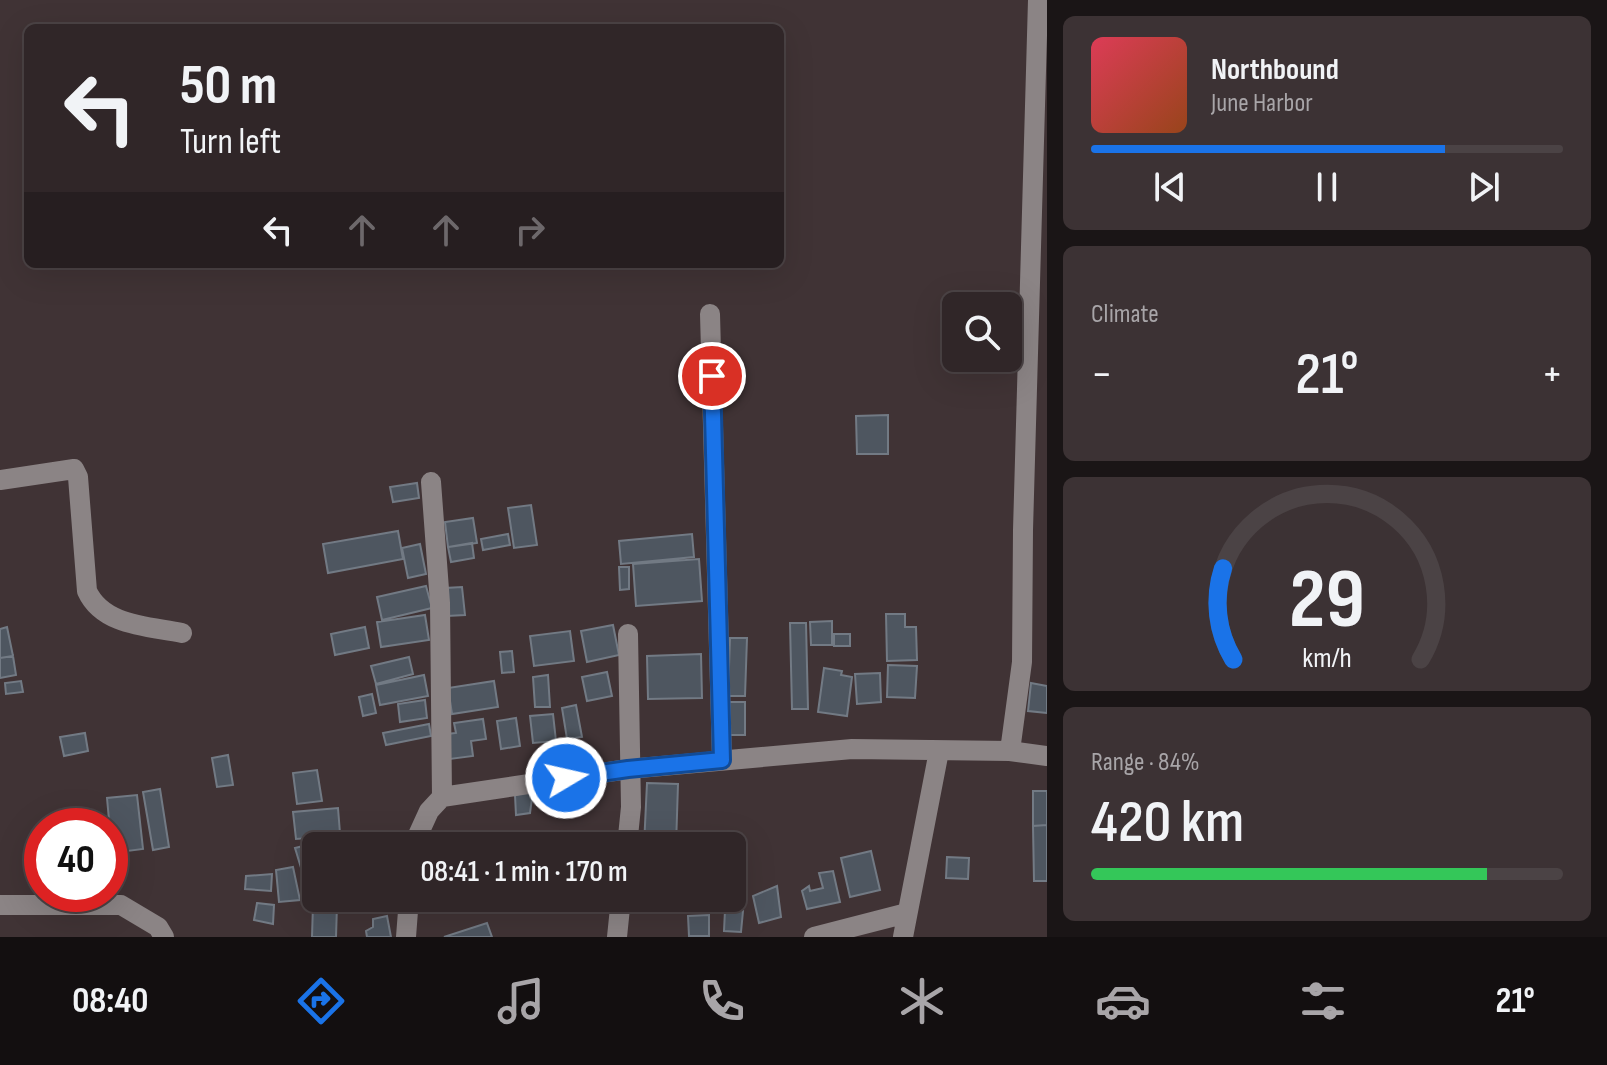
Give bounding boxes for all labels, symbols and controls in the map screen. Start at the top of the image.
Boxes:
text: Northbound [1211,52,1339,88]
text: 50 m [180,53,277,120]
icon: left [48,56,152,160]
text: June Harbor [1211,88,1313,119]
text: Turn left [180,121,281,164]
icon: previous [1148,165,1192,209]
icon: pause [1305,165,1349,209]
icon: next [1462,165,1506,209]
icon: left [256,208,300,252]
icon: ahead [340,208,384,252]
icon: ahead [424,208,468,252]
icon: right [508,208,552,252]
map controls [942,292,1022,372]
button: search [942,292,1022,372]
text: Climate [1091,299,1159,330]
text: 21° [1295,339,1359,411]
pin [678,342,746,410]
text: − [1091,348,1113,401]
text: + [1541,348,1563,401]
icon: arrive [690,354,734,398]
text: 29 [1289,550,1365,650]
text: km/h [1302,641,1352,676]
position arrow [524,736,608,820]
text: Range · 84% [1091,747,1200,778]
text: 420 km [1091,787,1244,859]
speed limit sign: 40 [24,808,128,912]
text: 08:41 · 1 min · 170 m [420,854,628,890]
icon: directions [293,973,349,1029]
icon: music [493,973,549,1029]
icon: phone [694,973,750,1029]
icon: climate [894,973,950,1029]
icon: car [1095,973,1151,1029]
icon: filters [1295,973,1351,1029]
text: 08:40 [72,980,148,1023]
text: 21° [1496,980,1535,1023]

